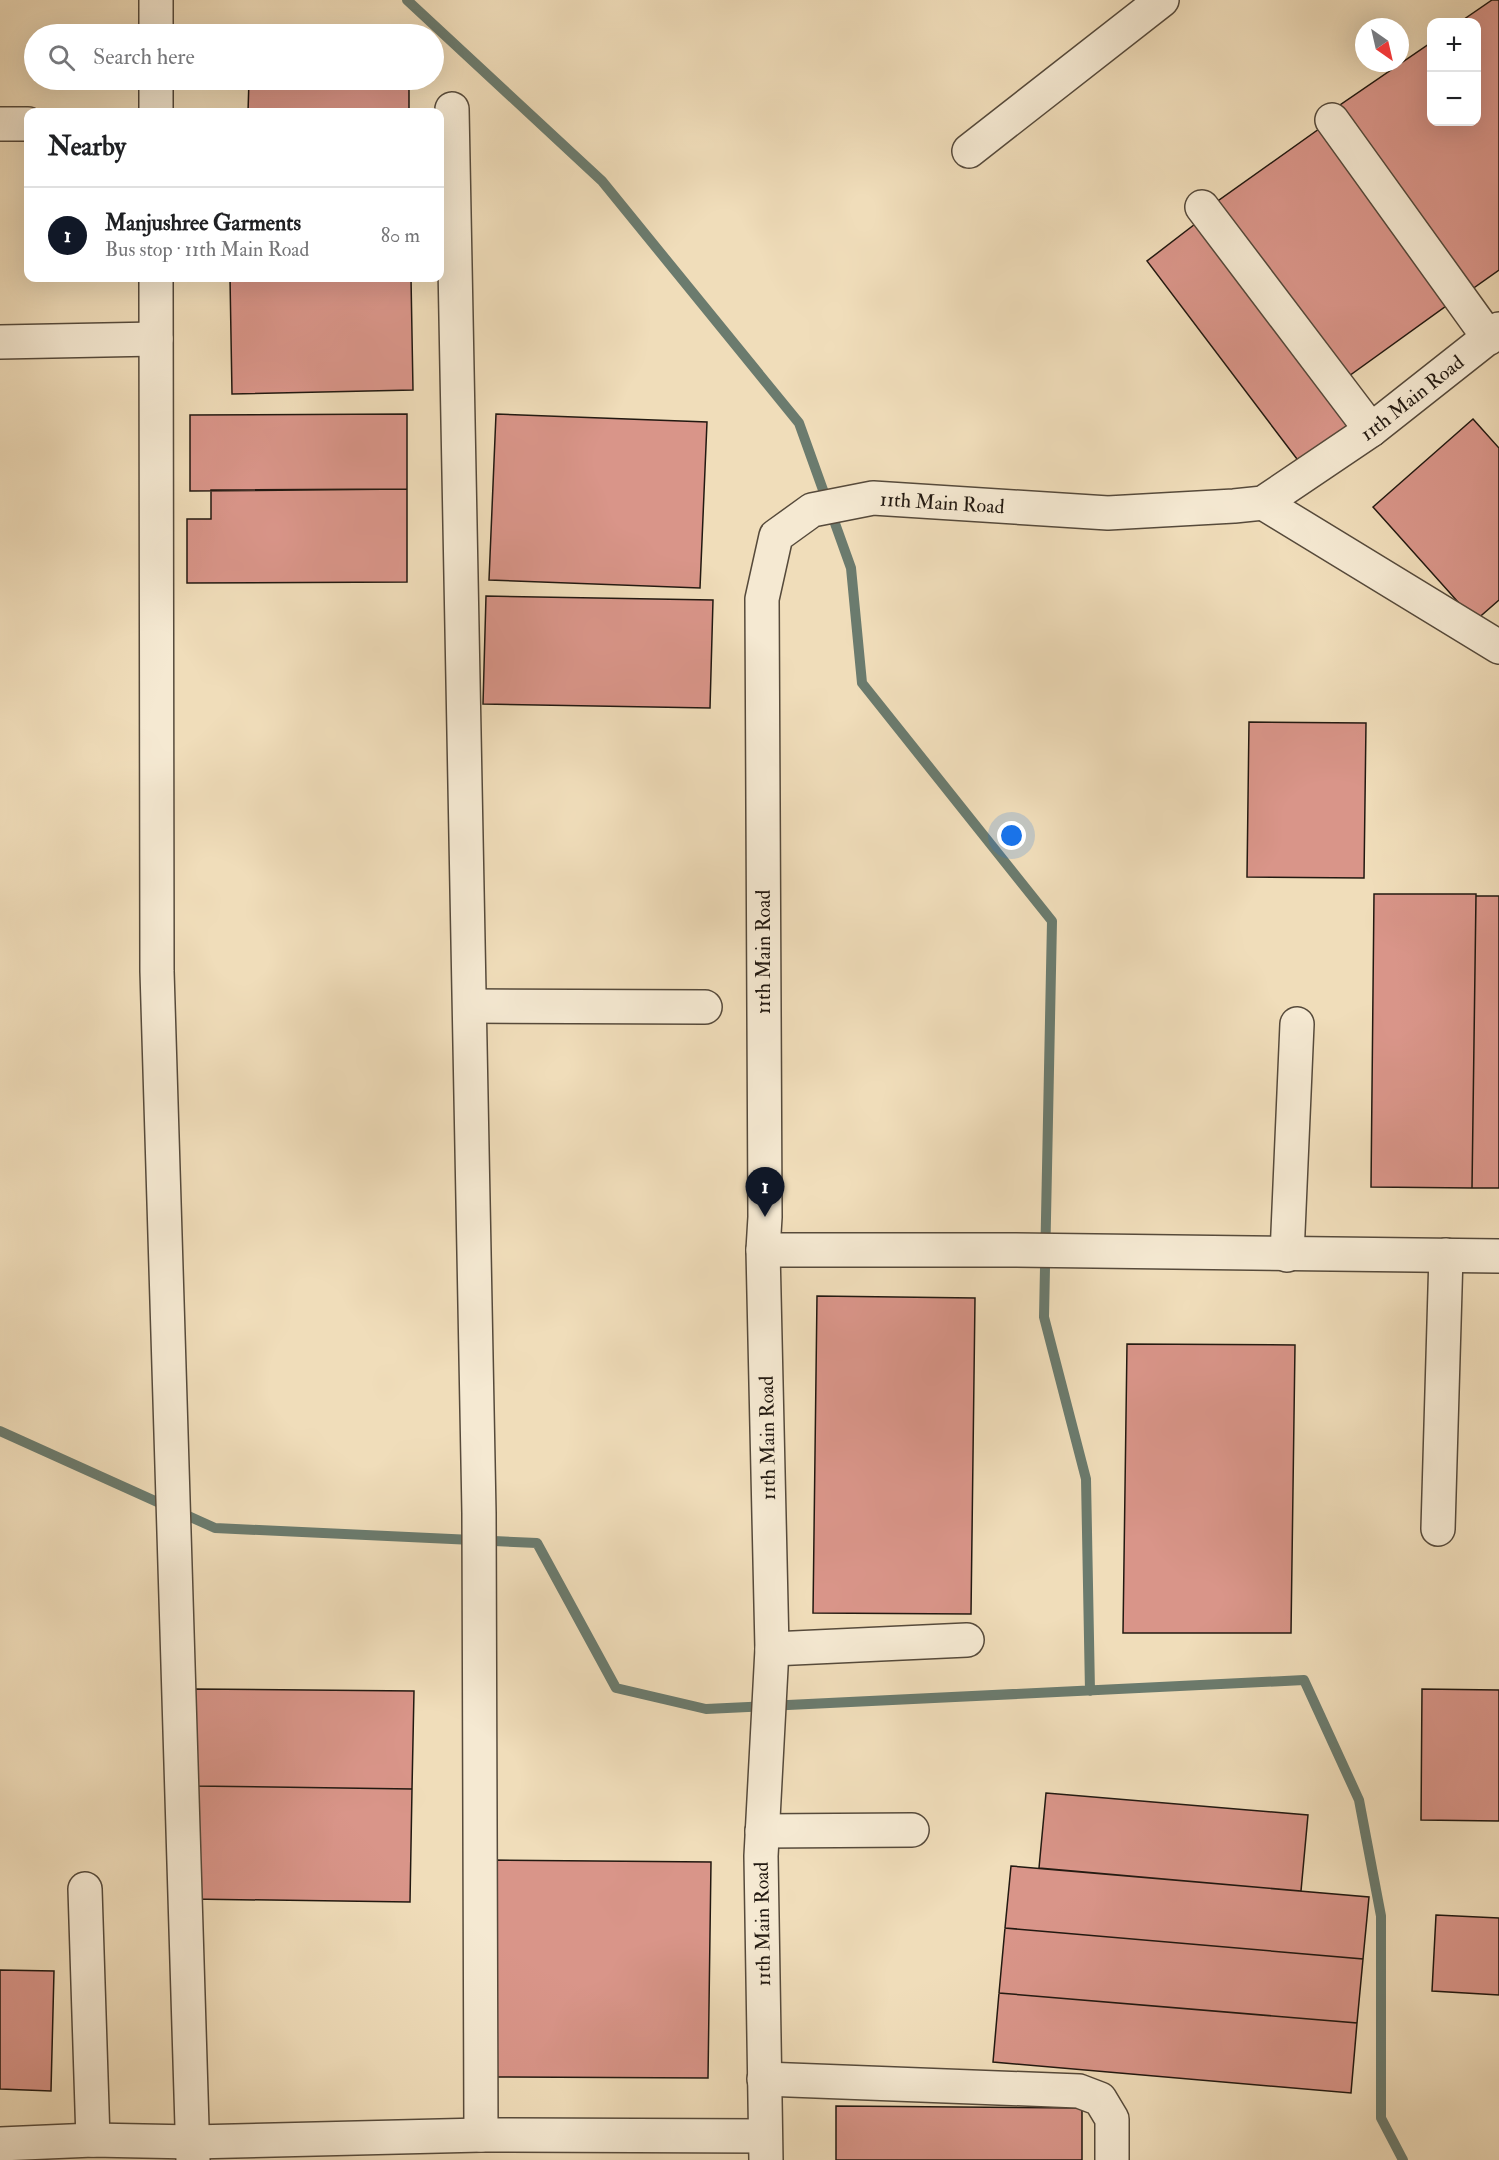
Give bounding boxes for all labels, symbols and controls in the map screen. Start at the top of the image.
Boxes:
north arrow [1355,18,1409,72]
map controls [1427,18,1481,126]
button: + [1427,18,1481,72]
search box [24,24,444,90]
icon: search [45,41,78,74]
text: Search here [93,43,195,71]
button: − [1427,72,1481,126]
text: Nearby [48,131,126,163]
text: Manjushree Garments [105,209,301,237]
text: 1 [64,223,71,248]
text: 80 m [381,223,420,248]
text: Bus stop · 11th Main Road [105,237,309,262]
street label: 11th Main Road [1356,350,1469,446]
street label: 11th Main Road [879,486,1005,519]
your location [997,821,1026,850]
street label: 11th Main Road [751,890,776,1014]
pin: 1 [746,1168,784,1217]
street label: 11th Main Road [754,1375,781,1500]
street label: 11th Main Road [749,1861,776,1986]

